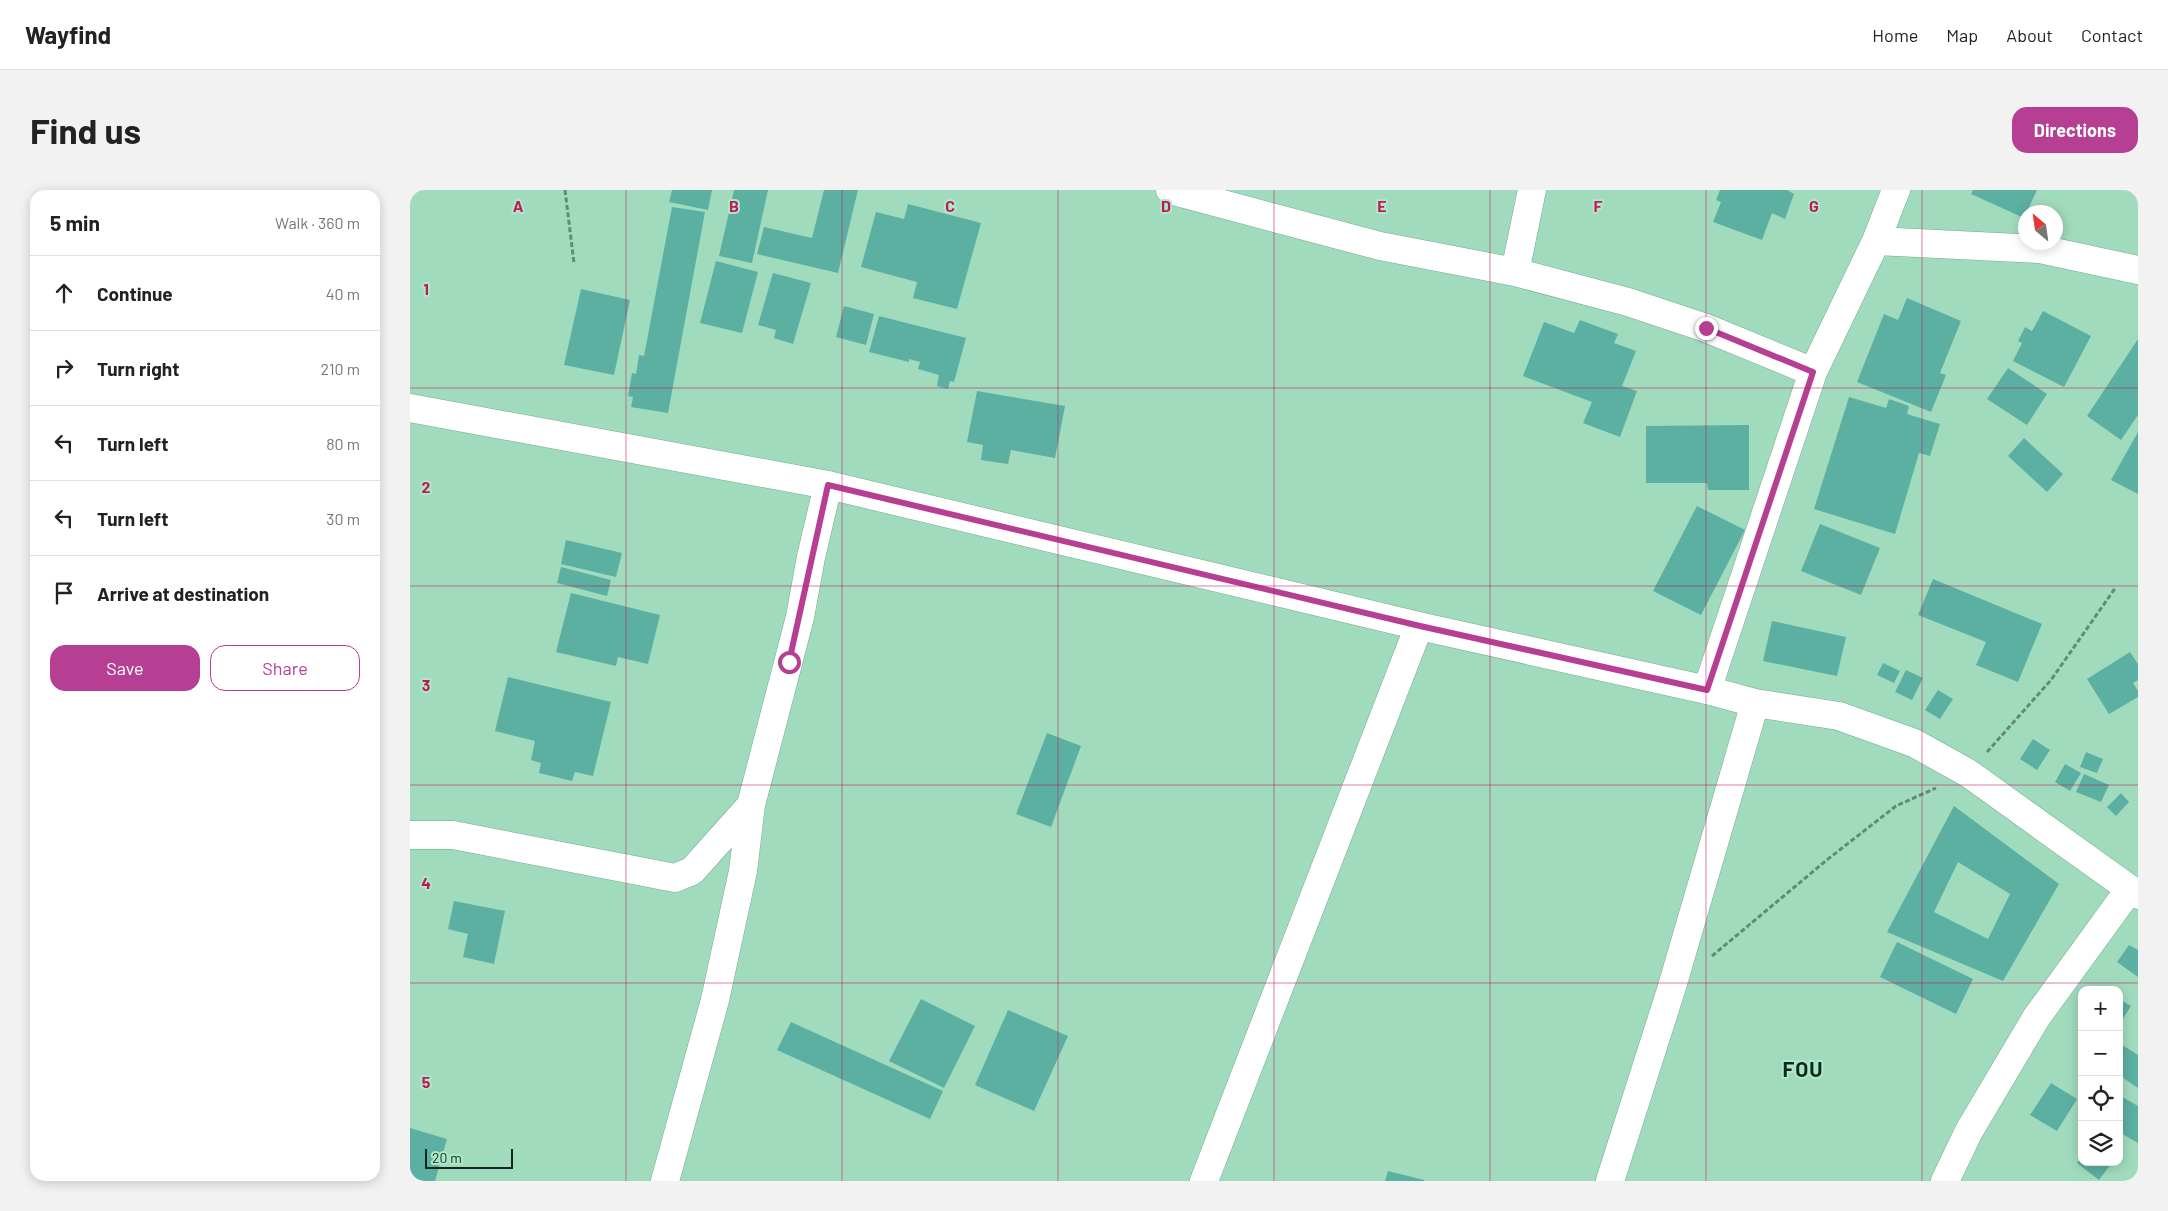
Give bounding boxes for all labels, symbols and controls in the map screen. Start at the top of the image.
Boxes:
text: Wayfind [25,20,111,49]
text: Home [1872,24,1918,46]
text: Map [1946,24,1978,46]
text: About [2006,24,2053,46]
text: Contact [2081,24,2143,46]
button: Directions [2012,107,2138,153]
text: Find us [30,109,141,151]
text: A [513,196,524,215]
text: B [729,196,739,215]
text: C [945,196,955,215]
text: D [1161,196,1171,215]
text: E [1377,196,1387,215]
text: F [1594,196,1603,215]
text: G [1809,196,1819,215]
north arrow [2018,205,2063,250]
text: 5 min [50,210,100,235]
text: Walk · 360 m [275,213,360,232]
icon: ahead [50,279,78,307]
text: 1 [423,279,429,298]
text: Continue [97,282,173,305]
text: 40 m [326,284,360,303]
route end [1695,317,1718,340]
icon: right [50,354,78,382]
text: Turn right [97,357,179,380]
text: 210 m [321,359,360,378]
icon: left [50,429,78,457]
text: Turn left [97,432,168,455]
text: 80 m [326,434,360,453]
text: 2 [422,477,431,496]
icon: left [50,504,78,532]
text: Turn left [97,507,168,530]
text: 30 m [326,509,360,528]
icon: arrive [50,579,78,607]
text: Arrive at destination [97,582,269,605]
button: Save [50,645,200,691]
button: Share [210,645,360,691]
route start [778,651,801,674]
text: 3 [422,675,430,694]
text: 4 [421,873,431,892]
map controls [2078,986,2123,1166]
button: + [2078,986,2123,1031]
button: − [2078,1031,2123,1076]
district label: FOU [1783,1056,1824,1081]
text: 5 [422,1072,431,1091]
button: locate [2078,1076,2123,1121]
button: layers [2078,1121,2123,1166]
scale bar [425,1146,512,1169]
text: 20 m [432,1149,462,1166]

